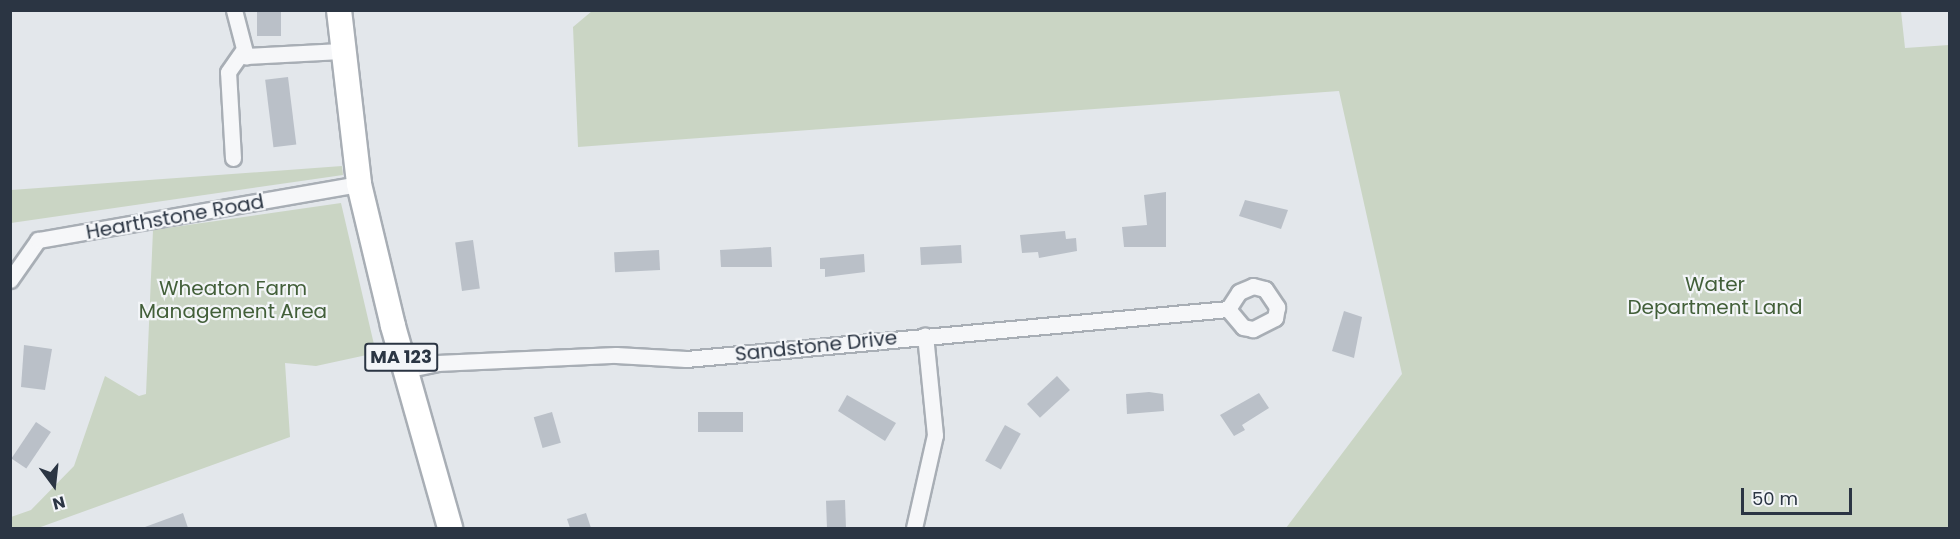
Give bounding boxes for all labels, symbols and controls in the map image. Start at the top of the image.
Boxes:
street label: Hearthstone Road [84,190,266,244]
park label: Water Department Land [1627,272,1803,319]
park label: Wheaton Farm Management Area [139,277,327,324]
street label: Sandstone Drive [734,326,898,366]
road number: MA 123 [364,342,438,372]
north arrow [24,455,84,515]
scale bar [1744,476,1855,514]
text: 50 m [1752,486,1798,511]
text: N [50,490,68,516]

